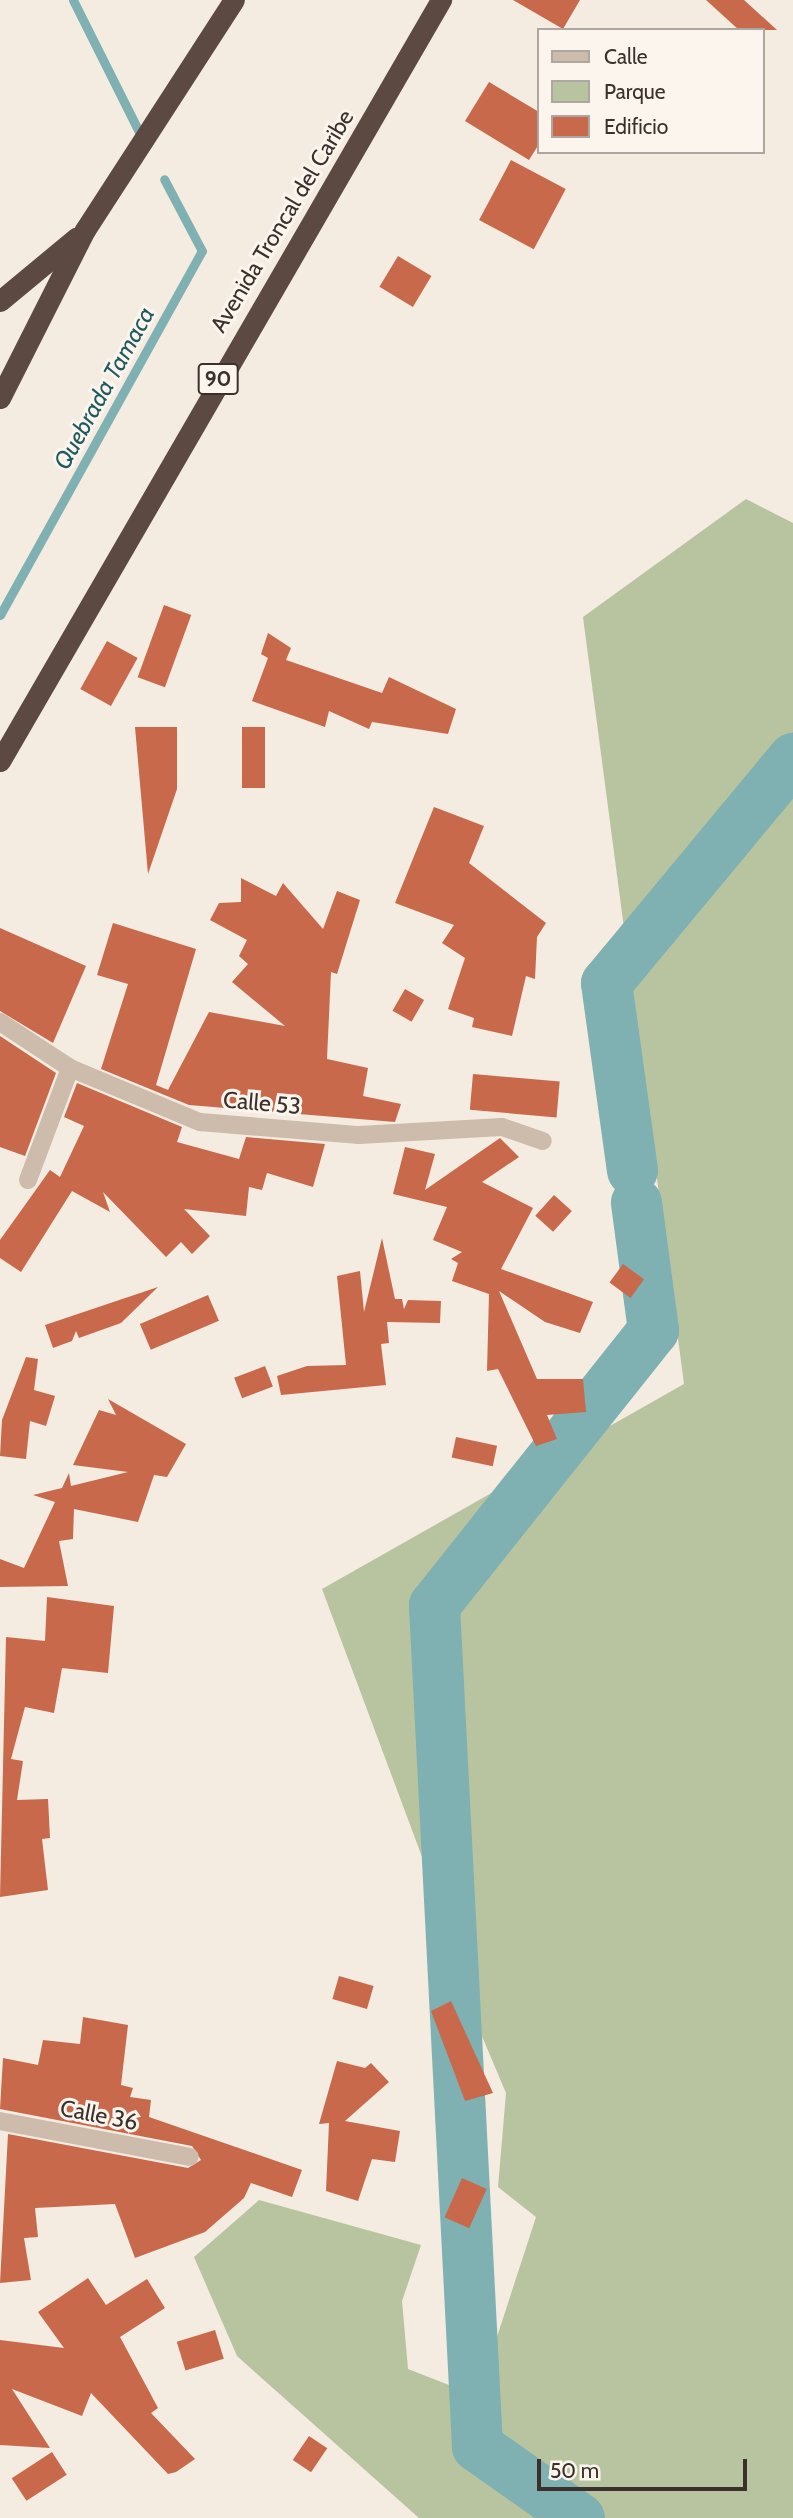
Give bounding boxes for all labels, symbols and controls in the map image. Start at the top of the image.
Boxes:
legend [538,28,765,154]
text: Calle [604,44,648,69]
text: Parque [604,79,666,104]
street label: Avenida Troncal del Caribe [205,105,359,337]
text: Edificio [604,114,668,139]
water label: Quebrada Tamaca [47,302,161,474]
road number: 90 [197,362,239,396]
street label: Calle 53 [222,1086,302,1120]
street label: Calle 36 [58,2094,140,2136]
scale bar [541,2444,751,2488]
text: 50 m [550,2458,599,2483]

